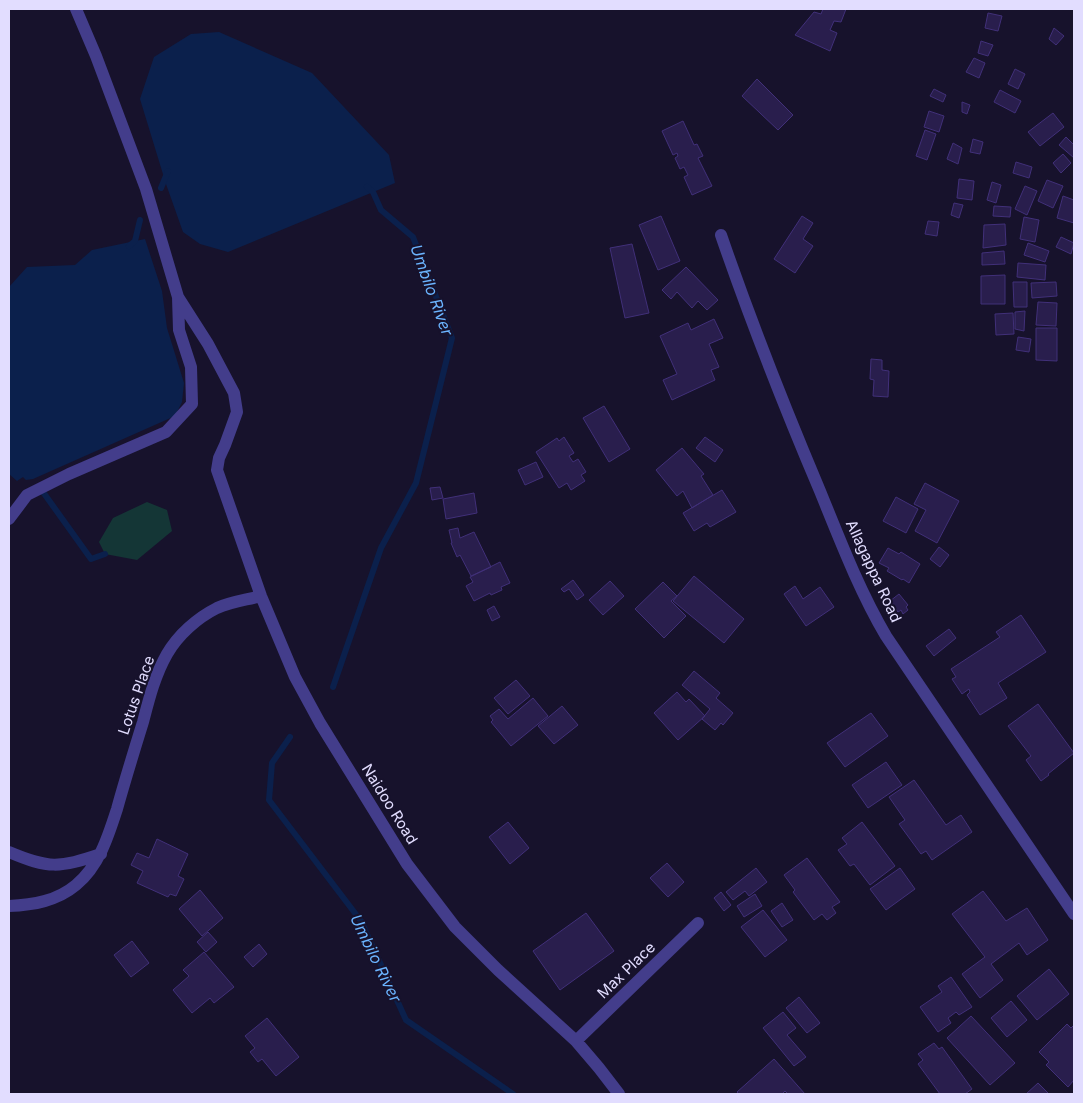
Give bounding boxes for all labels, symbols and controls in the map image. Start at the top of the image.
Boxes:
water label: Umbilo River [406,242,458,339]
street label: Allagappa Road [842,517,906,625]
street label: Lotus Place [114,653,158,737]
street label: Naidoo Road [358,760,422,848]
water label: Umbilo River [346,911,406,1006]
street label: Max Place [593,938,659,1002]

